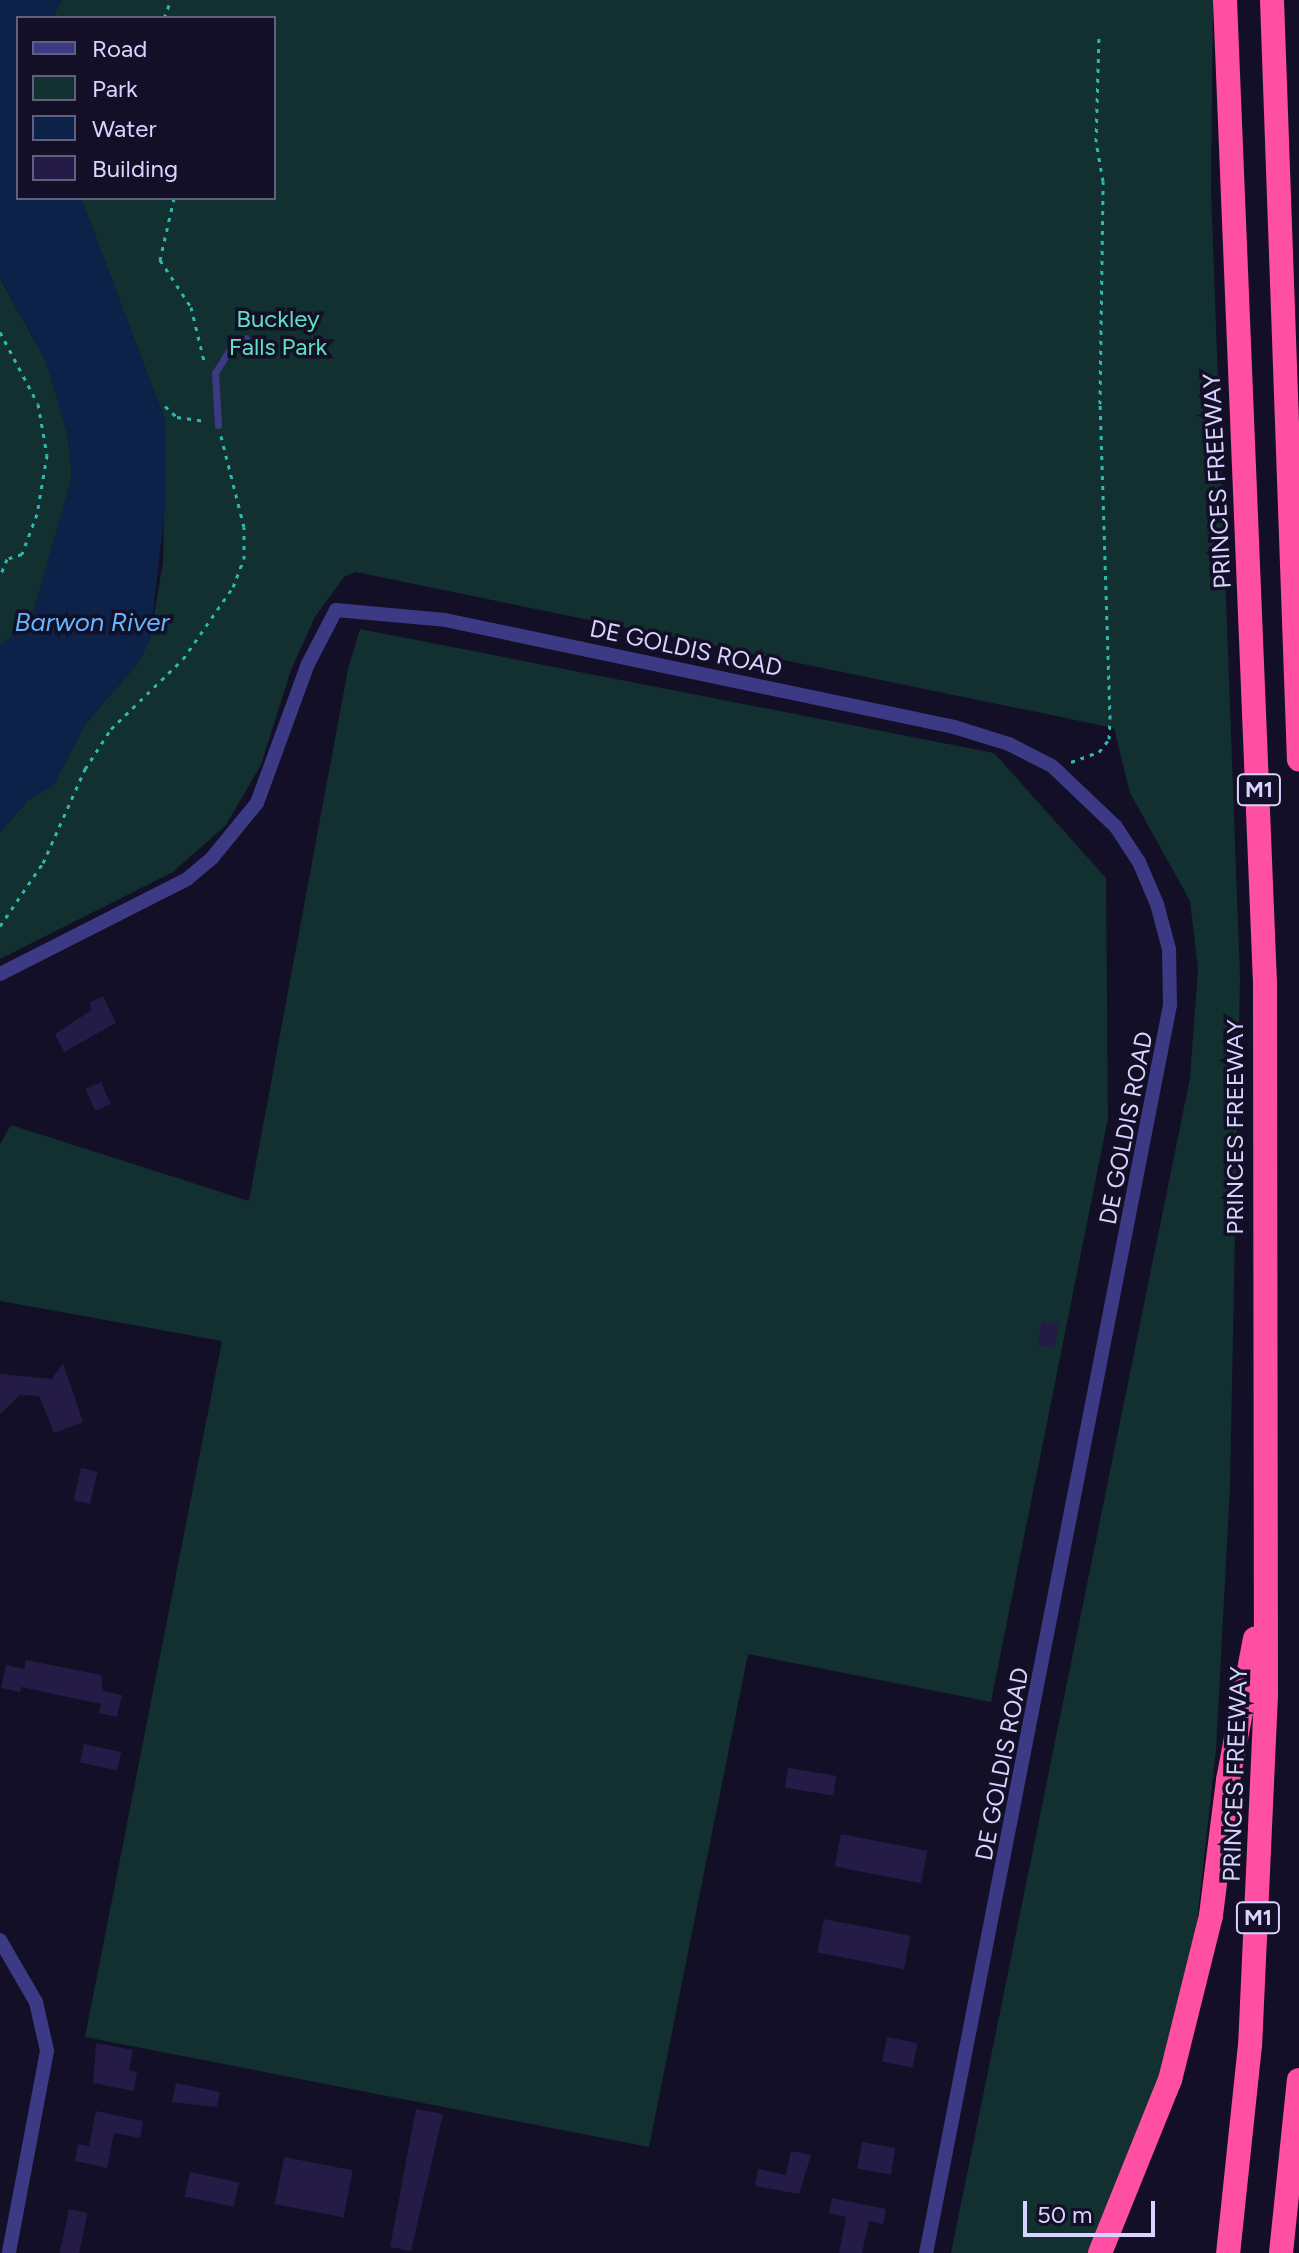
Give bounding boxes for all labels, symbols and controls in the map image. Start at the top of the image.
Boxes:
legend [16,16,276,200]
text: Road [92,34,147,63]
text: Park [92,74,138,103]
text: Water [92,114,157,143]
text: Building [92,154,178,183]
park label: Buckley Falls Park [229,305,327,361]
street label: PRINCES FREEWAY [1197,373,1237,589]
water label: Barwon River [15,607,169,639]
street label: DE GOLDIS ROAD [587,614,785,682]
road number: M1 [1235,772,1283,808]
street label: PRINCES FREEWAY [1221,1019,1249,1235]
street label: DE GOLDIS ROAD [1093,1029,1159,1227]
street label: DE GOLDIS ROAD [969,1665,1035,1863]
street label: PRINCES FREEWAY [1217,1666,1253,1882]
road number: M1 [1234,1900,1282,1936]
scale bar [1027,2185,1159,2235]
text: 50 m [1037,2200,1093,2229]

